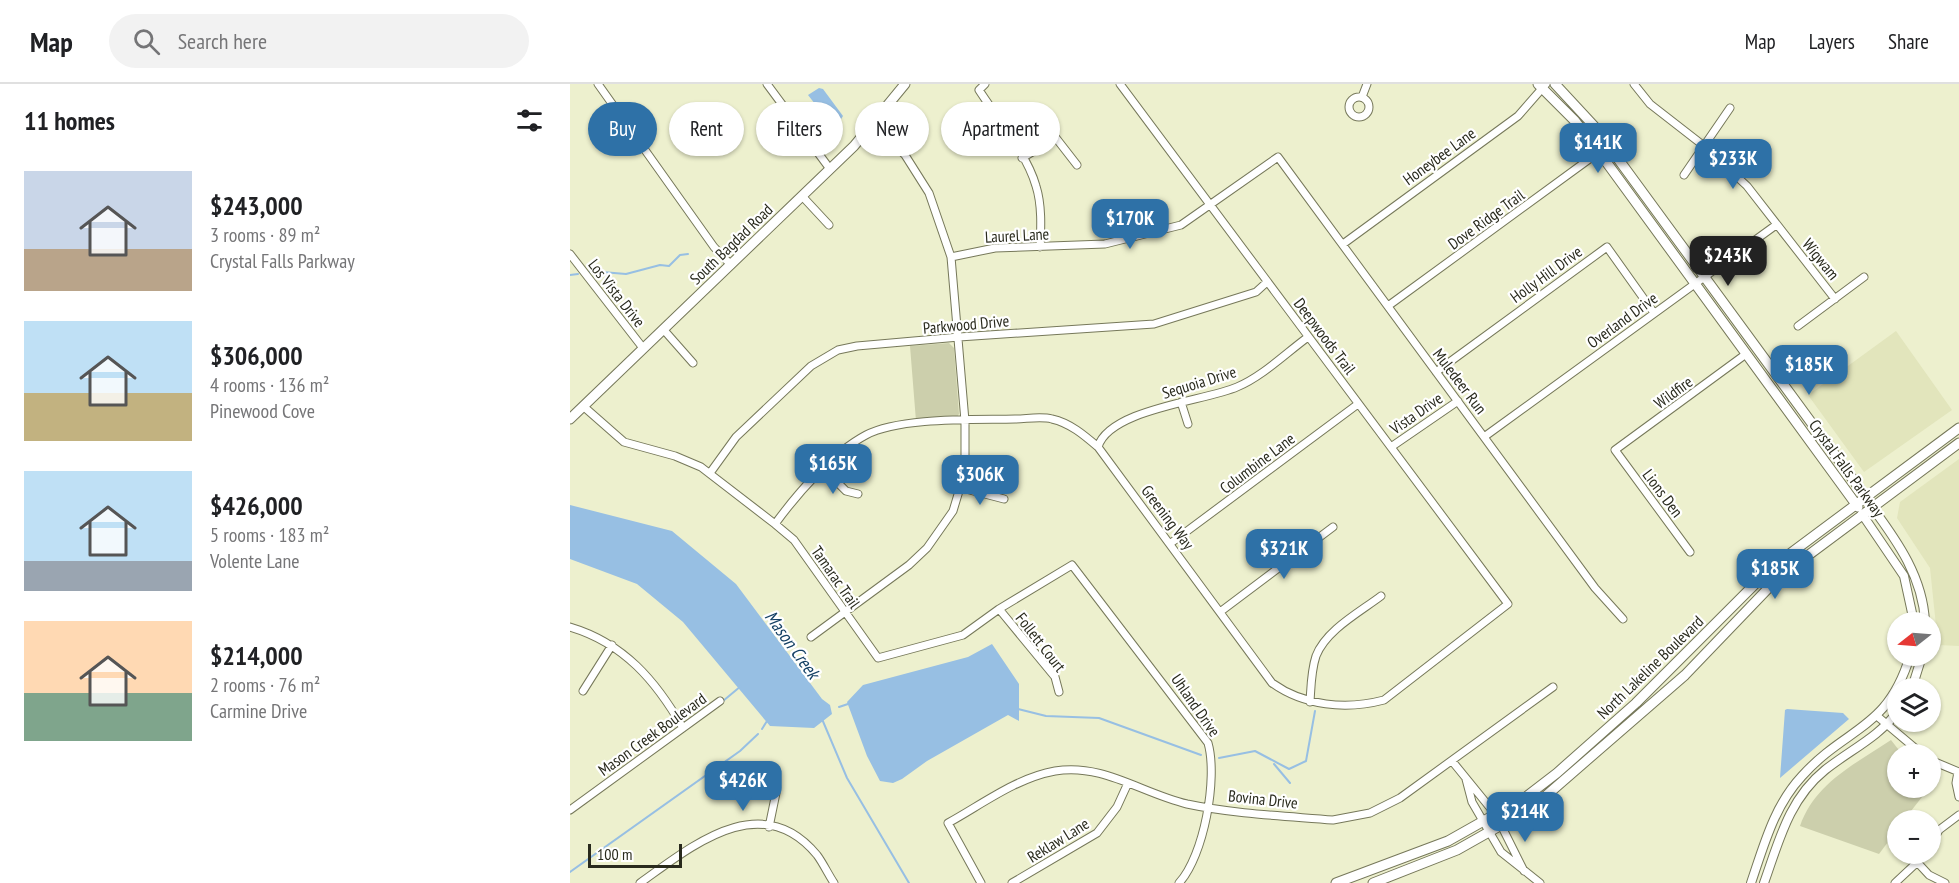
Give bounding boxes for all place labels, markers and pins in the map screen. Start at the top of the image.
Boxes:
pin: $141K [1556,123,1640,174]
pin: $233K [1691,139,1775,190]
pin: $170K [1088,199,1172,250]
pin: $243K [1686,236,1770,287]
pin: $185K [1767,345,1851,396]
pin: $165K [791,444,875,495]
pin: $306K [938,455,1022,506]
pin: $321K [1242,529,1326,580]
pin: $185K [1733,549,1817,600]
pin: $426K [701,761,785,812]
pin: $214K [1483,792,1567,843]

